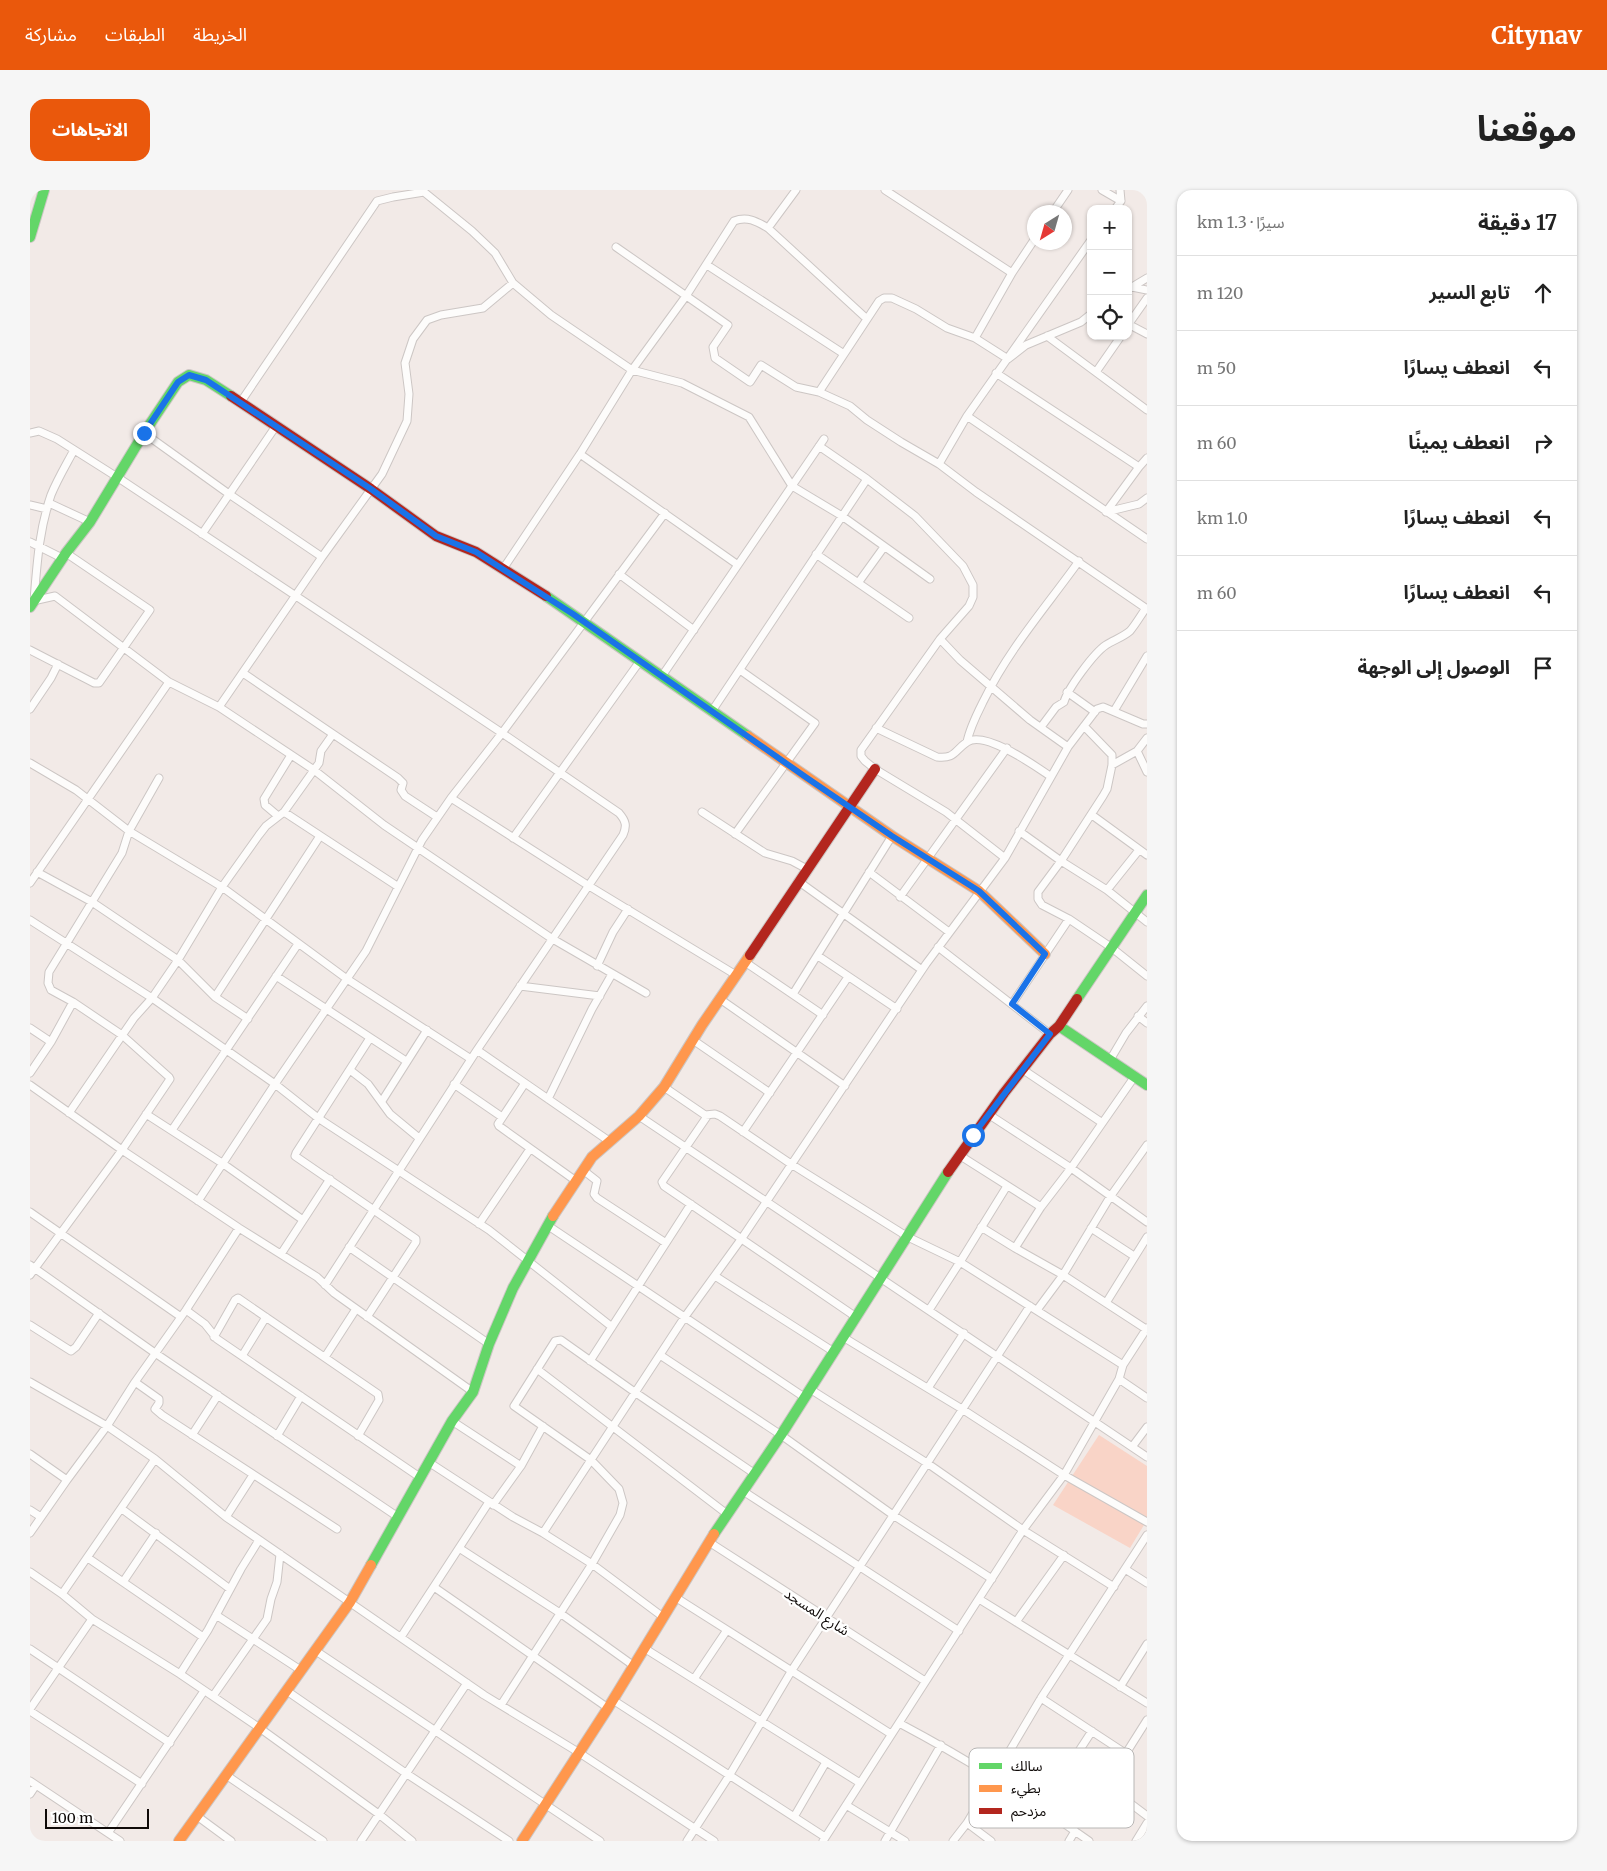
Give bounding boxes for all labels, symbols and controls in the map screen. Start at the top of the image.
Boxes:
text: Citynav [1491,20,1582,51]
text: مشاركة [25,23,77,46]
text: الطبقات [105,23,165,46]
text: الخريطة [193,23,247,46]
button: الاتجاهات [30,99,150,161]
text: موقعنا [1477,107,1577,151]
north arrow [1027,205,1072,250]
map controls [1087,205,1132,340]
button: + [1087,205,1132,250]
text: 17 دقيقة [1478,209,1557,236]
text: سيرًا · 1.3 km [1197,212,1285,232]
button: − [1087,250,1132,295]
icon: ahead [1529,279,1557,307]
text: تابع السير [1429,280,1510,304]
text: 120 m [1197,283,1243,303]
button: locate [1087,295,1132,340]
icon: left [1529,354,1557,382]
text: انعطف يسارًا [1403,355,1510,379]
text: 50 m [1197,358,1236,378]
route end [133,422,156,445]
icon: right [1529,429,1557,457]
text: انعطف يمينًا [1408,430,1510,454]
text: 60 m [1197,433,1237,453]
icon: left [1529,504,1557,532]
text: انعطف يسارًا [1403,505,1510,529]
text: 1.0 km [1197,508,1248,528]
icon: left [1529,579,1557,607]
text: انعطف يسارًا [1403,580,1510,604]
text: 60 m [1197,583,1237,603]
icon: arrive [1529,654,1557,682]
text: الوصول إلى الوجهة [1358,655,1510,679]
route start [962,1124,985,1147]
street label: شارع المسجد [780,1584,853,1641]
legend [969,1748,1134,1828]
text: سالك [1011,1757,1043,1775]
text: بطيء [1011,1779,1041,1799]
text: مزدحم [1011,1802,1046,1822]
scale bar [45,1806,149,1829]
text: 100 m [52,1809,93,1827]

